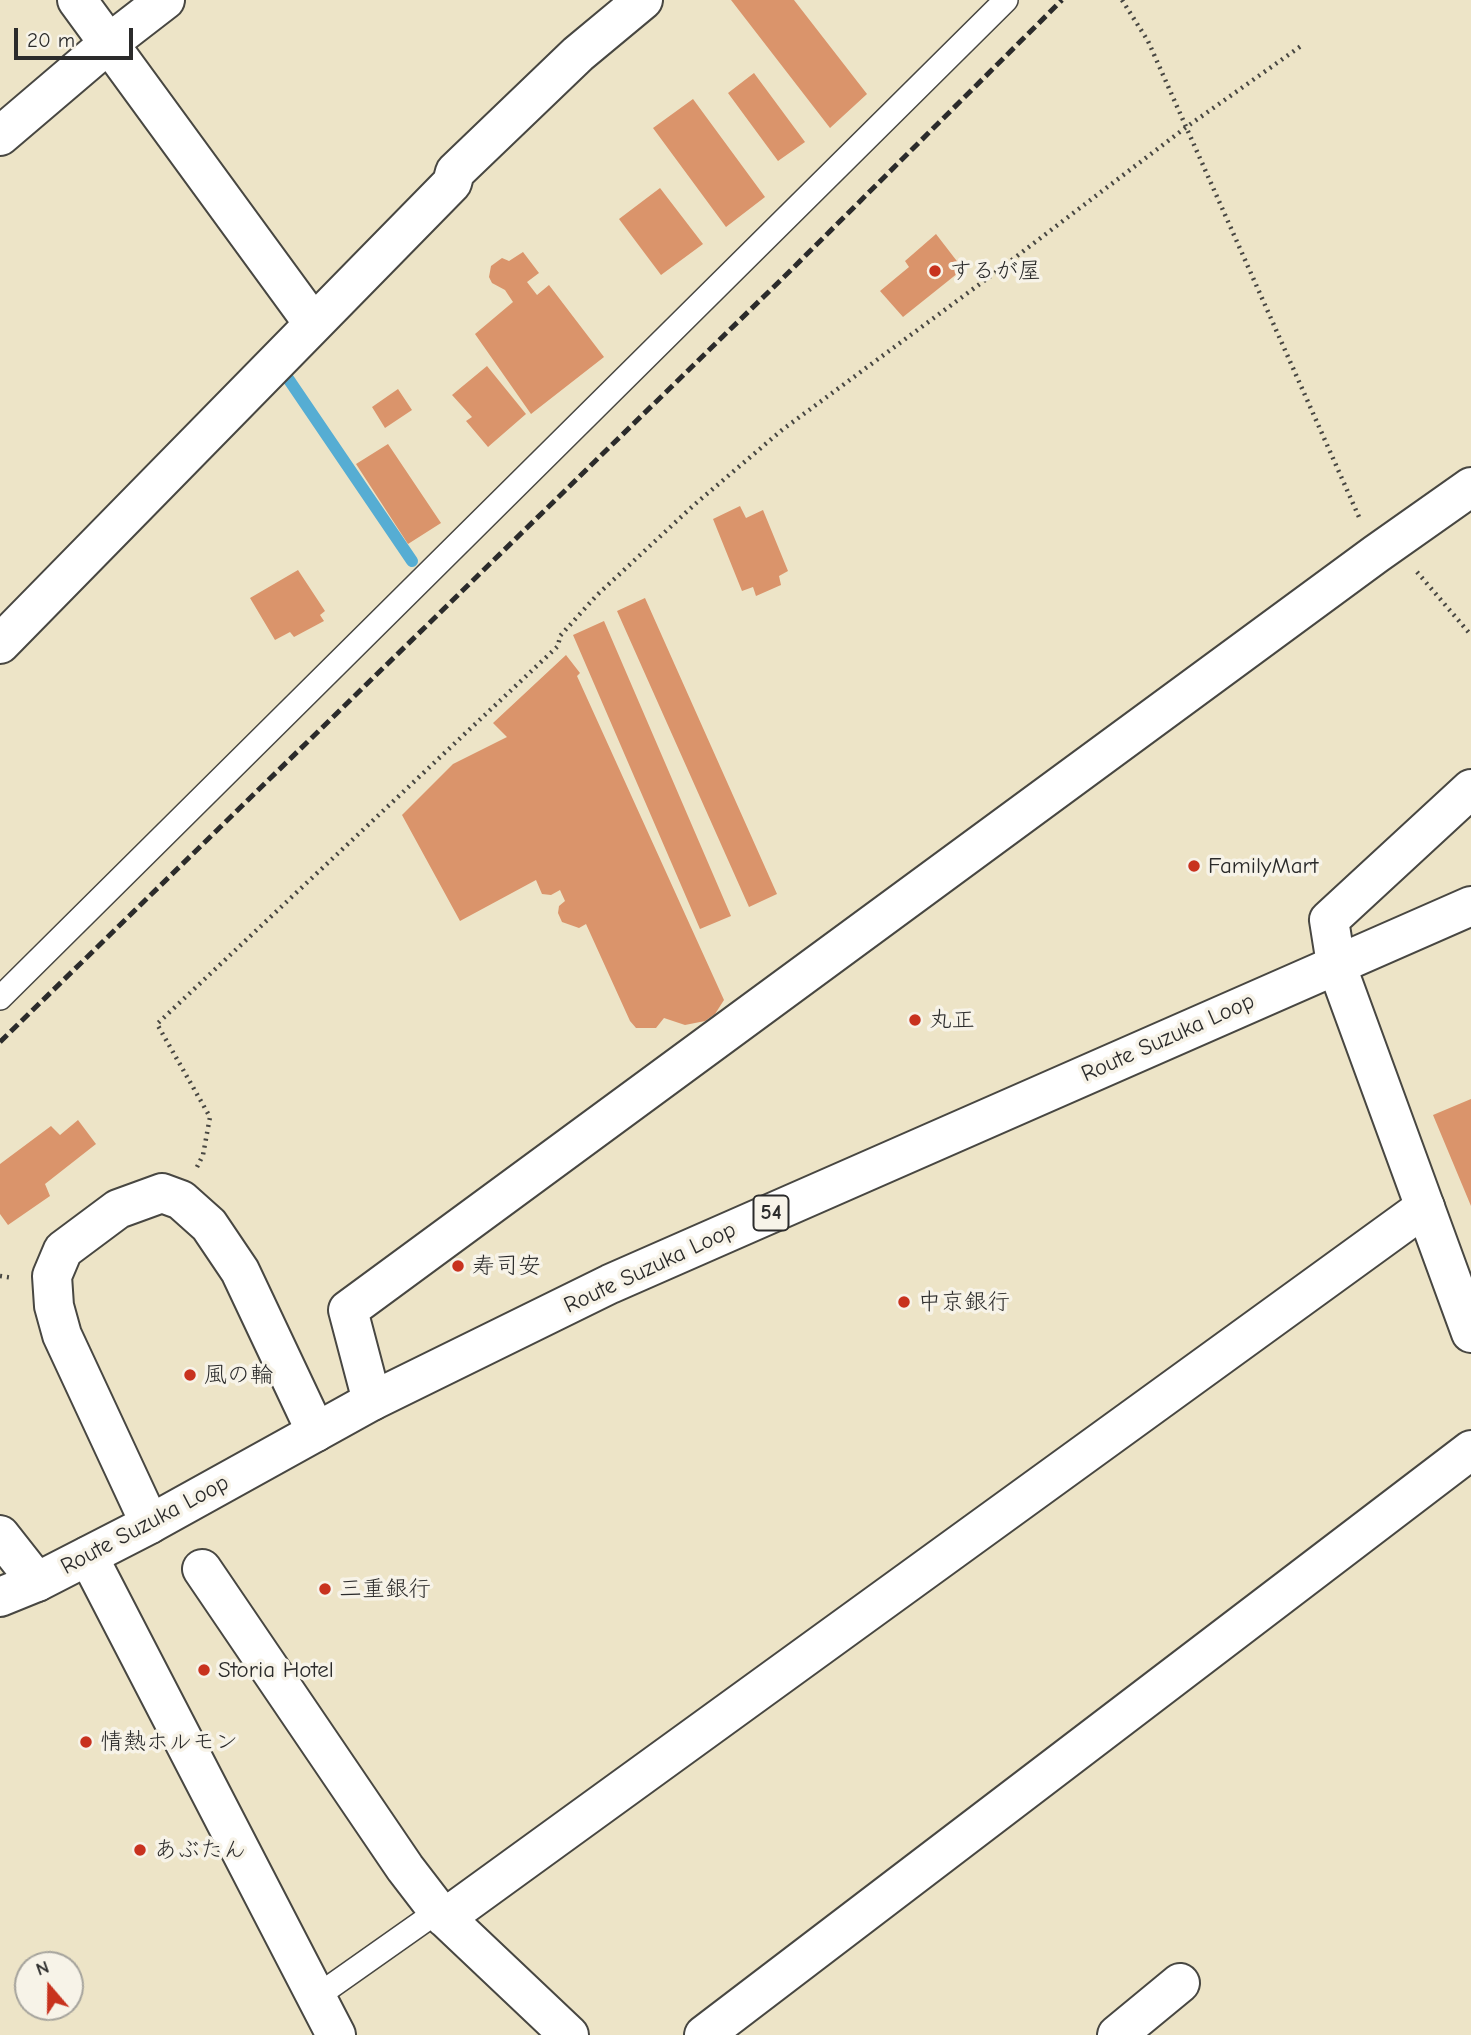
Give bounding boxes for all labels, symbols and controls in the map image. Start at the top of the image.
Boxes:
scale bar [18,14,136,58]
text: 20 m [27,28,75,52]
place label: するが屋 [949,257,1041,285]
marker: するが屋 [927,263,943,279]
place label: FamilyMart [1208,852,1318,880]
marker: FamilyMart [1186,858,1202,874]
street label: Route Suzuka Loop [1077,987,1259,1089]
place label: 丸正 [929,1006,975,1034]
marker: 丸正 [907,1012,923,1028]
road number: 54 [754,1196,788,1230]
street label: Route Suzuka Loop [560,1216,740,1320]
place label: 寿司安 [472,1252,541,1280]
marker: 寿司安 [450,1258,466,1274]
place label: 中京銀行 [918,1288,1010,1316]
marker: 中京銀行 [896,1294,912,1310]
place label: 風の輪 [204,1361,273,1389]
marker: 風の輪 [182,1367,198,1383]
street label: Route Suzuka Loop [56,1469,234,1581]
place label: 三重銀行 [339,1575,431,1603]
marker: 三重銀行 [317,1581,333,1597]
place label: Storia Hotel [218,1656,334,1684]
marker: Storia Hotel [196,1662,212,1678]
place label: 情熱ホルモン [100,1728,238,1756]
marker: 情熱ホルモン [78,1734,94,1750]
place label: あぶたん [154,1836,246,1864]
marker: あぶたん [132,1842,148,1858]
north arrow [14,1951,84,2021]
text: N [33,1956,52,1981]

